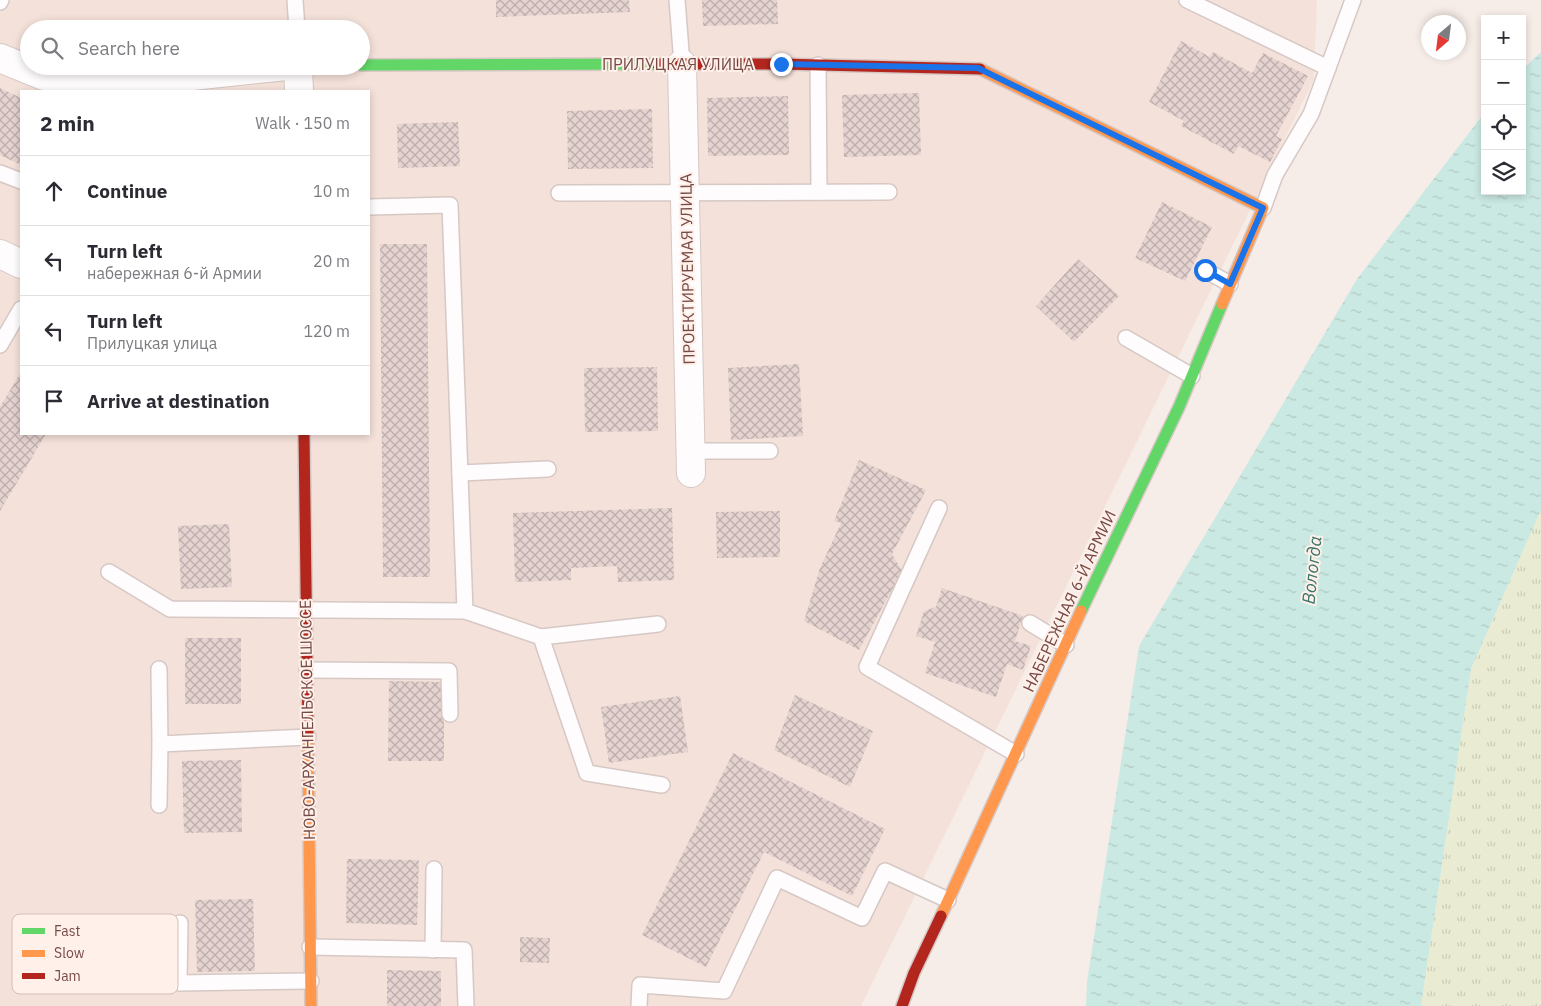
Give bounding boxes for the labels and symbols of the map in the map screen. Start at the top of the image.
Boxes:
north arrow [1421,15,1466,60]
route end [770,53,793,76]
street label: ПРИЛУЦКАЯ УЛИЦА [602,54,754,74]
street label: ПРОЕКТИРУЕМАЯ УЛИЦА [675,173,699,365]
route start [1194,259,1217,282]
street label: НАБЕРЕЖНАЯ 6-Й АРМИИ [1018,507,1120,695]
water label: Вологда [1296,535,1327,605]
street label: НОВО-АРХАНГЕЛЬСКОЕ ШОССЕ [295,600,319,840]
legend [12,914,178,994]
text: Fast [54,922,80,940]
text: Slow [54,944,85,962]
text: Jam [54,967,81,985]

